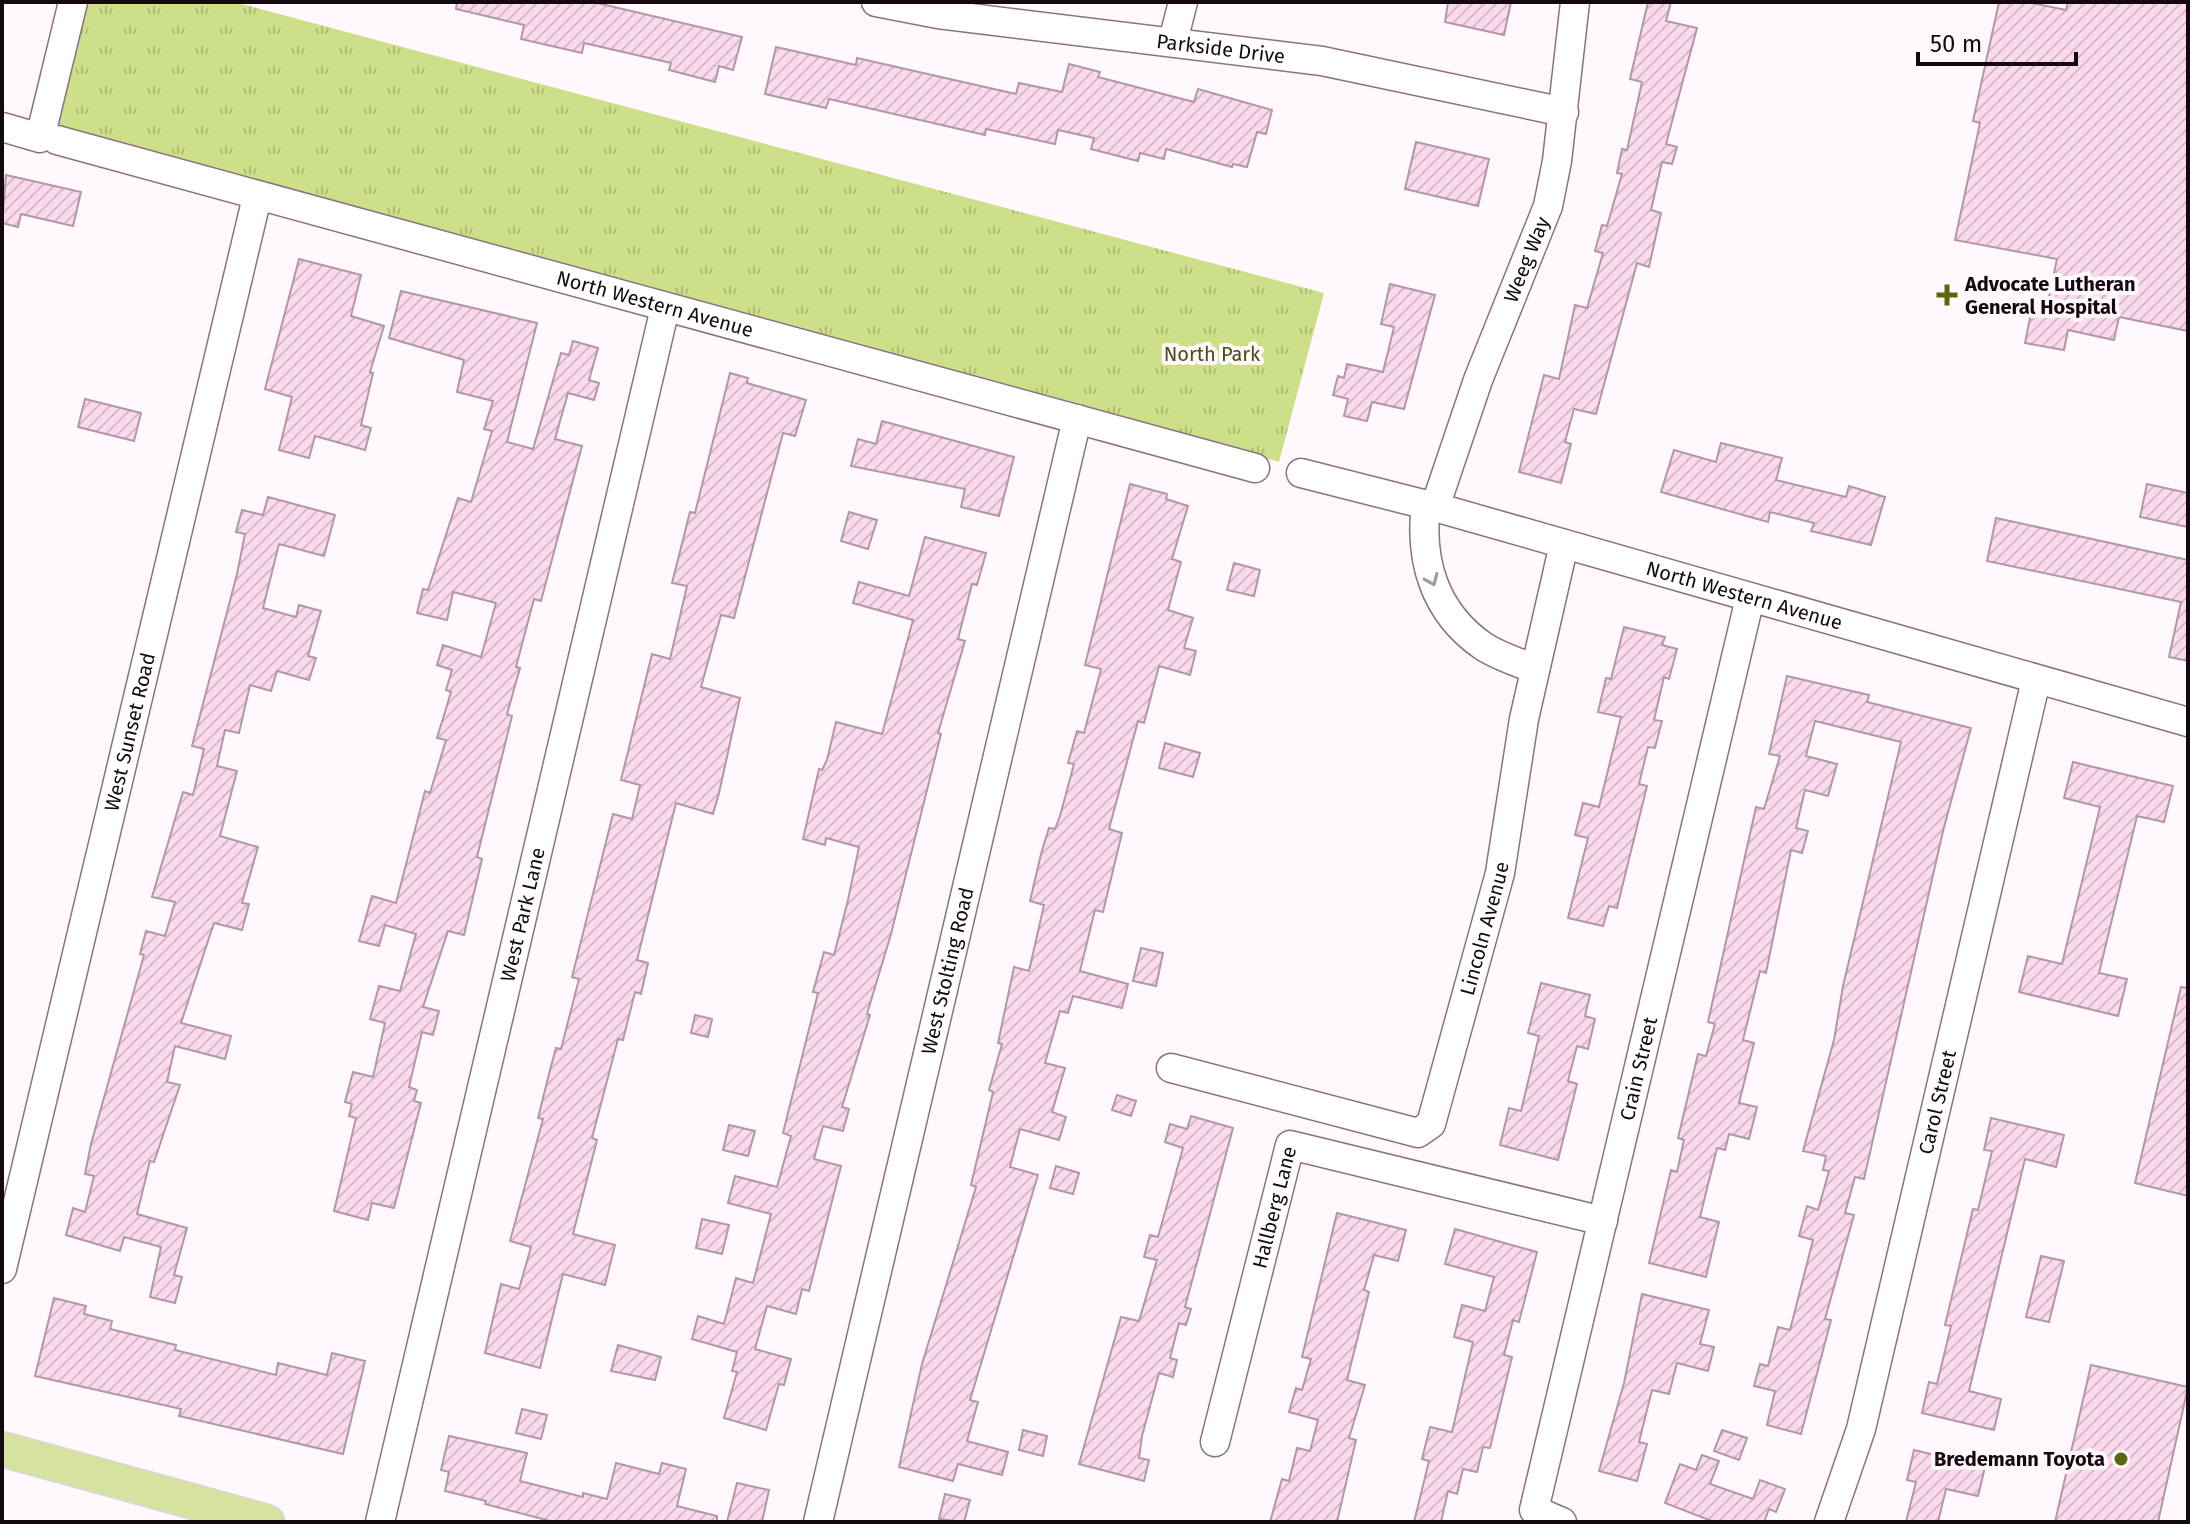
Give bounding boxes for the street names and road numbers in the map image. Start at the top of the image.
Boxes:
street label: Parkside Drive [1155,29,1286,68]
street label: Weeg Way [1499,213,1555,306]
street label: North Western Avenue [554,265,756,342]
street label: North Western Avenue [1644,556,1845,635]
street label: West Sunset Road [99,650,160,814]
street label: West Park Lane [495,845,550,984]
street label: Lincoln Avenue [1455,860,1514,998]
street label: West Stolting Road [916,885,979,1057]
street label: Crain Street [1615,1014,1663,1123]
street label: Carol Street [1914,1047,1961,1157]
street label: Hallberg Lane [1247,1144,1301,1271]

